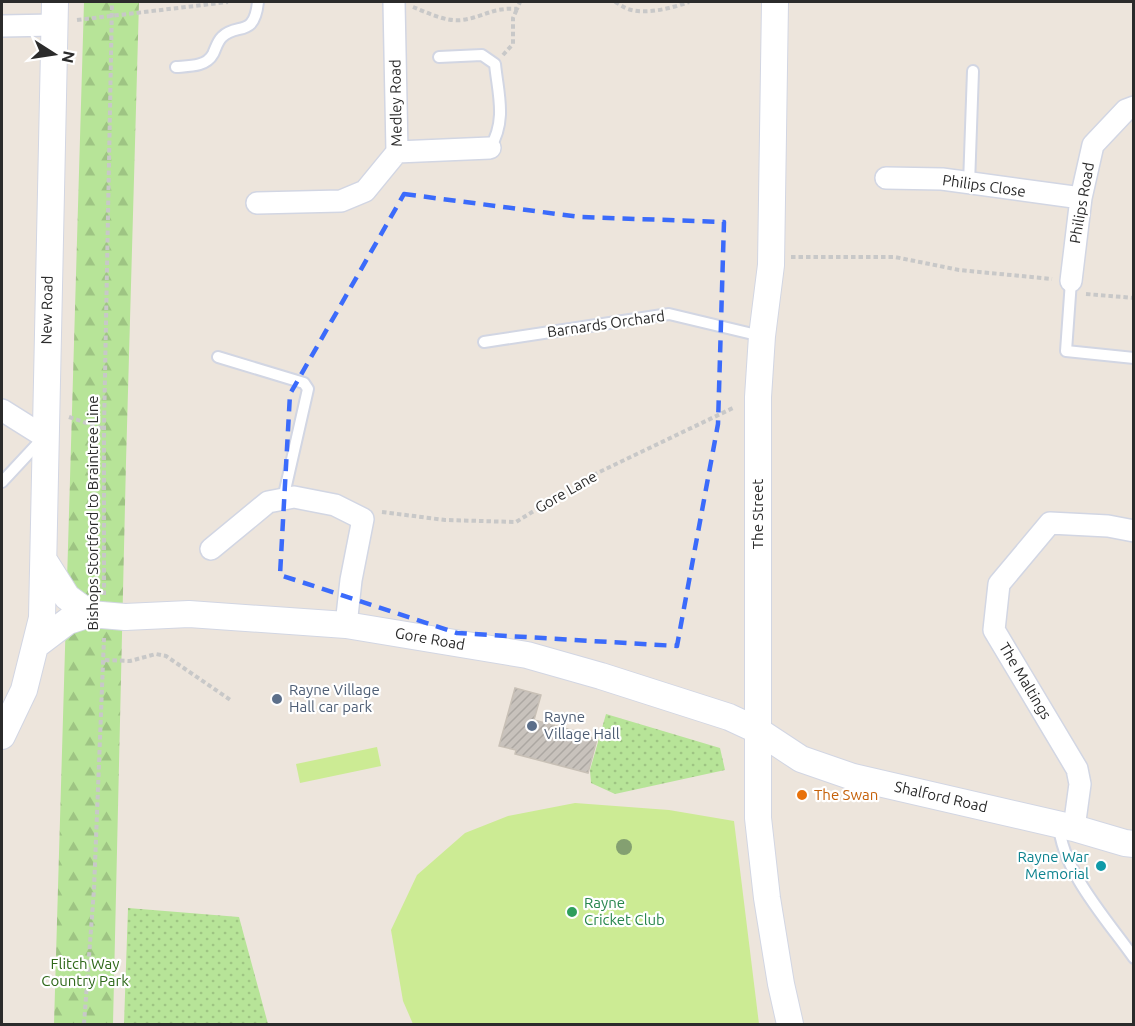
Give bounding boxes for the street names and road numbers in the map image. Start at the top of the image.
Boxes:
street label: Medley Road [386,59,405,147]
street label: Philips Road [1066,161,1097,245]
street label: Philips Close [941,171,1027,200]
street label: New Road [37,276,56,344]
street label: Barnards Orchard [546,307,666,340]
street label: Bishops Stortford to Braintree Line [84,395,101,631]
street label: Gore Lane [532,467,600,516]
street label: The Street [749,479,766,549]
street label: Gore Road [394,624,466,653]
street label: The Maltings [996,639,1055,722]
street label: Shalford Road [893,778,989,815]

